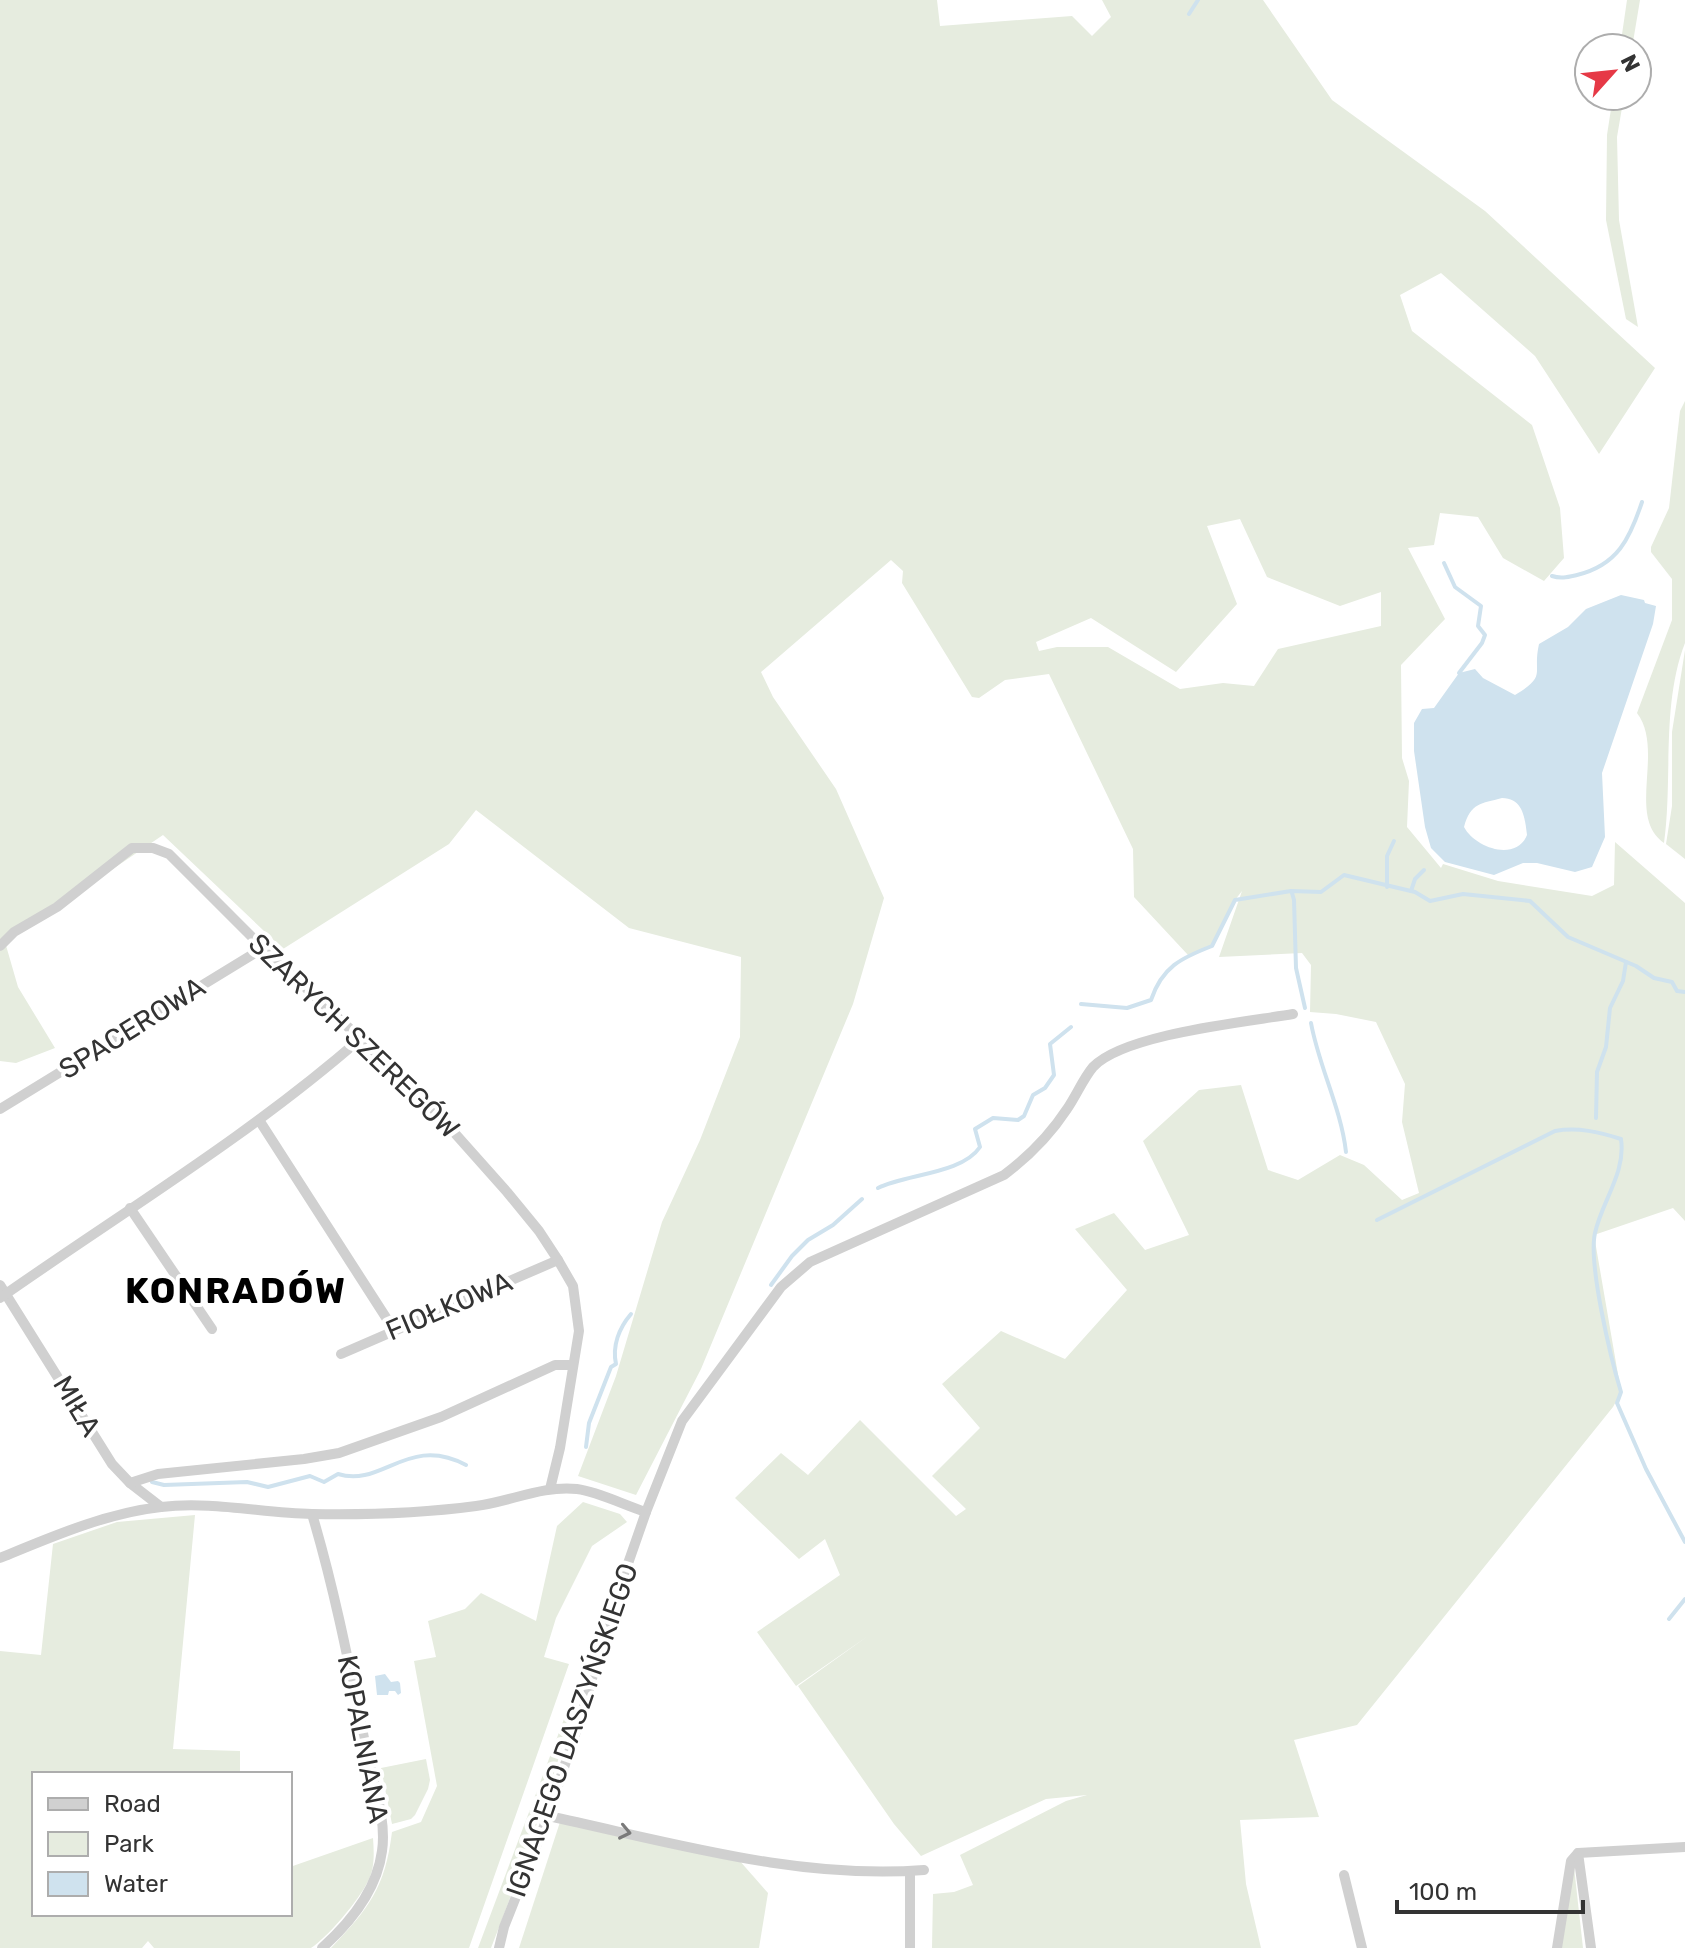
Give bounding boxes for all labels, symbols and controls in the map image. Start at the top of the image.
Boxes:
north arrow [1573,32,1653,112]
text: N [1615,50,1646,76]
street label: SZARYCH SZEREGÓW [242,927,466,1145]
street label: SPACEROWA [53,970,211,1086]
street label: FIOŁKOWA [381,1265,517,1347]
district label: KONRADÓW [125,1269,347,1312]
street label: MIŁA [46,1370,108,1442]
street label: IGNACEGO DASZYŃSKIEGO [499,1559,645,1901]
street label: KOPALNIANA [331,1652,395,1826]
legend [32,1772,292,1916]
text: Road [104,1790,161,1818]
one-way arrow [618,1823,631,1840]
text: Park [104,1830,155,1858]
scale bar [1397,1864,1583,1914]
text: Water [104,1870,168,1898]
text: 100 m [1409,1878,1477,1906]

